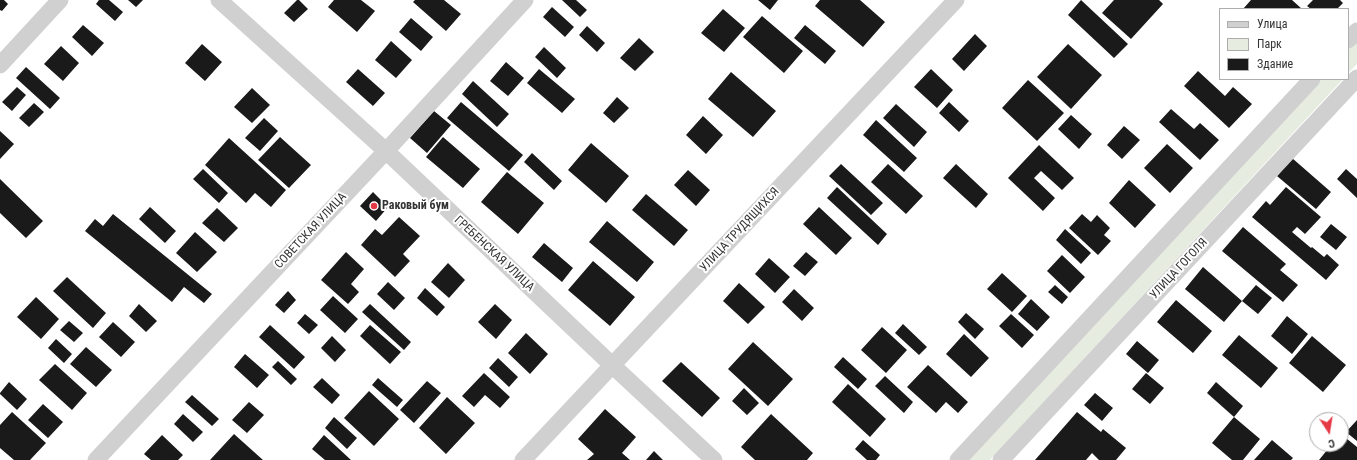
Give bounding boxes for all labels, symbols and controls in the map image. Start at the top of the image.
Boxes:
legend [1219,8,1349,80]
text: Улица [1257,17,1287,31]
text: Парк [1257,37,1282,51]
text: Здание [1257,57,1293,71]
street label: УЛИЦА ТРУДЯЩИХСЯ [697,185,783,275]
street label: СОВЕТСКАЯ УЛИЦА [272,190,350,272]
place label: Раковый бум [382,199,449,213]
marker: Раковый бум [369,201,379,211]
street label: ГРЕБЕНСКАЯ УЛИЦА [451,213,537,295]
street label: УЛИЦА ГОГОЛЯ [1147,236,1211,302]
north arrow [1309,412,1349,452]
text: С [1327,436,1336,450]

